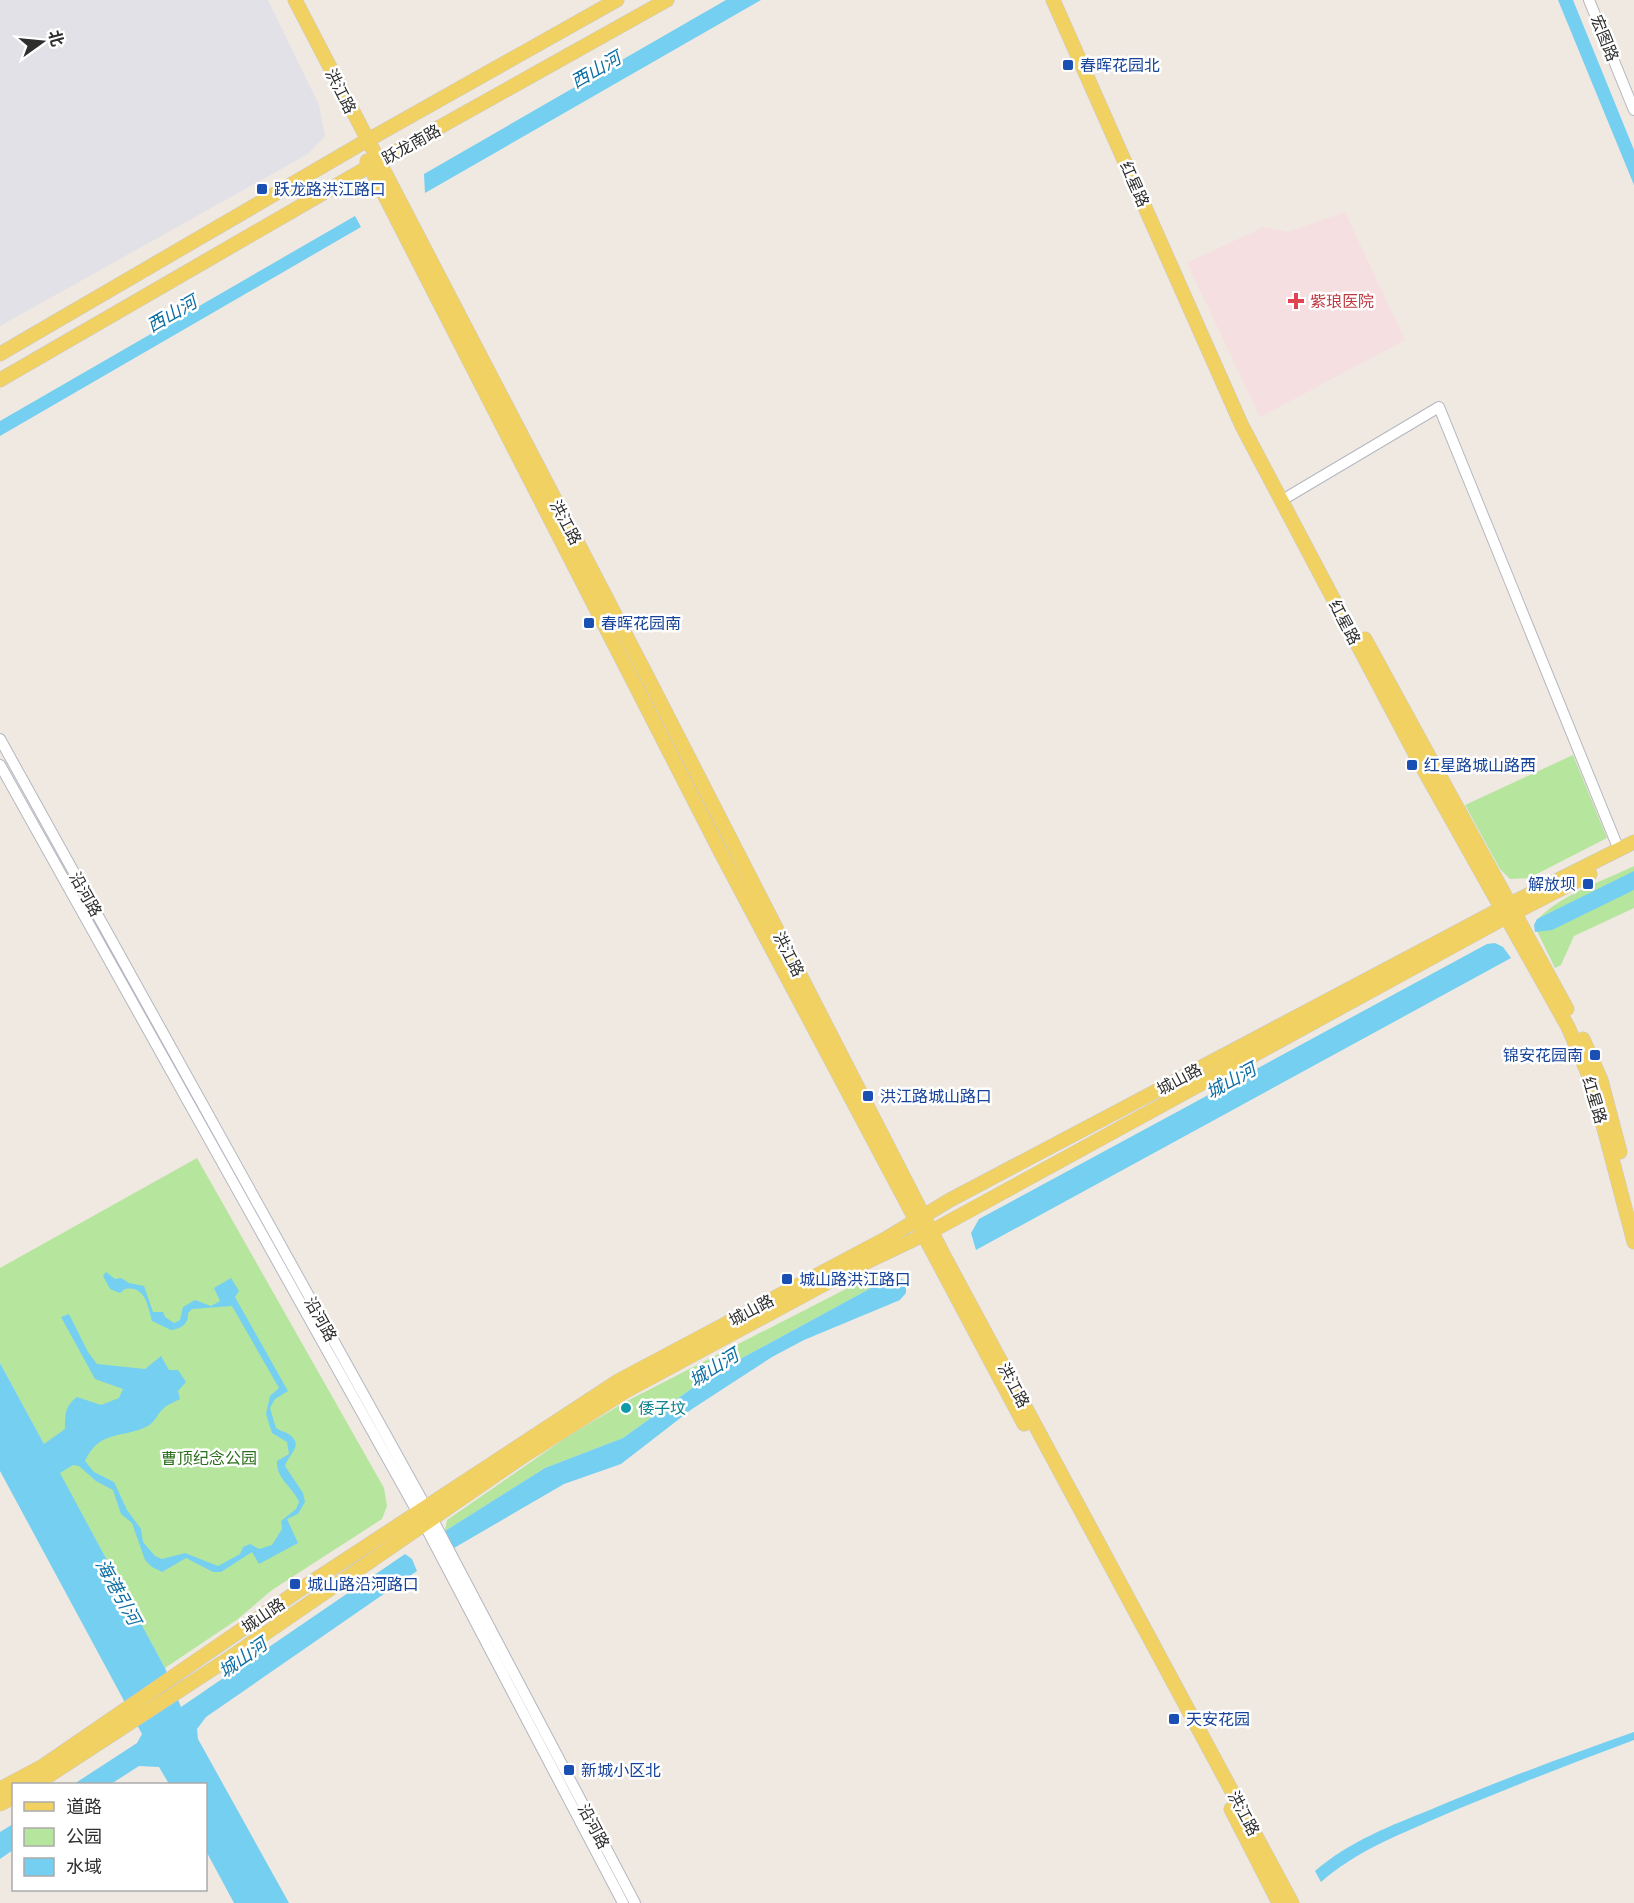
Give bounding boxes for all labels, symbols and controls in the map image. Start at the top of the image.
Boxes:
north arrow [12,12,72,72]
street label: 宏图路 [1586,12,1622,64]
text: 北 [44,28,67,49]
water label: 西山河 [567,45,627,93]
place label: 春晖花园北 [1080,56,1160,76]
marker: 春晖花园北 [1061,58,1075,72]
street label: 洪江路 [320,66,360,117]
street label: 跃龙南路 [379,121,444,169]
street label: 红星路 [1115,158,1153,210]
place label: 跃龙路洪江路口 [274,180,386,200]
marker: 跃龙路洪江路口 [255,182,269,196]
water label: 西山河 [143,289,203,337]
marker: 紫琅医院 [1287,292,1305,310]
place label: 紫琅医院 [1310,292,1374,312]
street label: 洪江路 [545,497,585,548]
street label: 红星路 [1324,597,1364,648]
place label: 春晖花园南 [601,614,681,634]
marker: 春晖花园南 [582,616,596,630]
place label: 红星路城山路西 [1424,756,1536,776]
marker: 红星路城山路西 [1405,758,1419,772]
street label: 沿河路 [65,869,106,920]
place label: 解放坝 [1528,875,1576,895]
marker: 解放坝 [1581,877,1595,891]
street label: 洪江路 [768,929,808,980]
place label: 锦安花园南 [1503,1046,1583,1066]
marker: 锦安花园南 [1588,1048,1602,1062]
water label: 城山河 [1202,1057,1263,1104]
street label: 城山路 [1154,1060,1205,1100]
street label: 红星路 [1577,1074,1611,1126]
place label: 洪江路城山路口 [880,1087,992,1107]
marker: 洪江路城山路口 [861,1089,875,1103]
place label: 城山路洪江路口 [799,1270,911,1290]
marker: 城山路洪江路口 [780,1272,794,1286]
street label: 城山路 [726,1291,777,1331]
street label: 沿河路 [300,1294,341,1345]
water label: 城山河 [685,1343,745,1392]
street label: 洪江路 [993,1360,1033,1411]
place label: 倭子坟 [638,1399,686,1419]
marker: 倭子坟 [619,1401,633,1415]
park label: 曹顶纪念公园 [161,1449,257,1469]
water label: 海港引河 [91,1555,147,1631]
place label: 城山路沿河路口 [307,1575,419,1595]
marker: 城山路沿河路口 [288,1577,302,1591]
street label: 城山路 [238,1594,289,1638]
water label: 城山河 [215,1632,274,1682]
place label: 天安花园 [1186,1710,1250,1730]
marker: 天安花园 [1167,1712,1181,1726]
place label: 新城小区北 [581,1761,661,1781]
marker: 新城小区北 [562,1763,576,1777]
legend [12,1783,207,1891]
street label: 洪江路 [1223,1788,1263,1839]
text: 道路 [66,1796,102,1818]
street label: 沿河路 [573,1801,613,1852]
text: 公园 [66,1826,102,1848]
text: 水域 [66,1856,102,1878]

